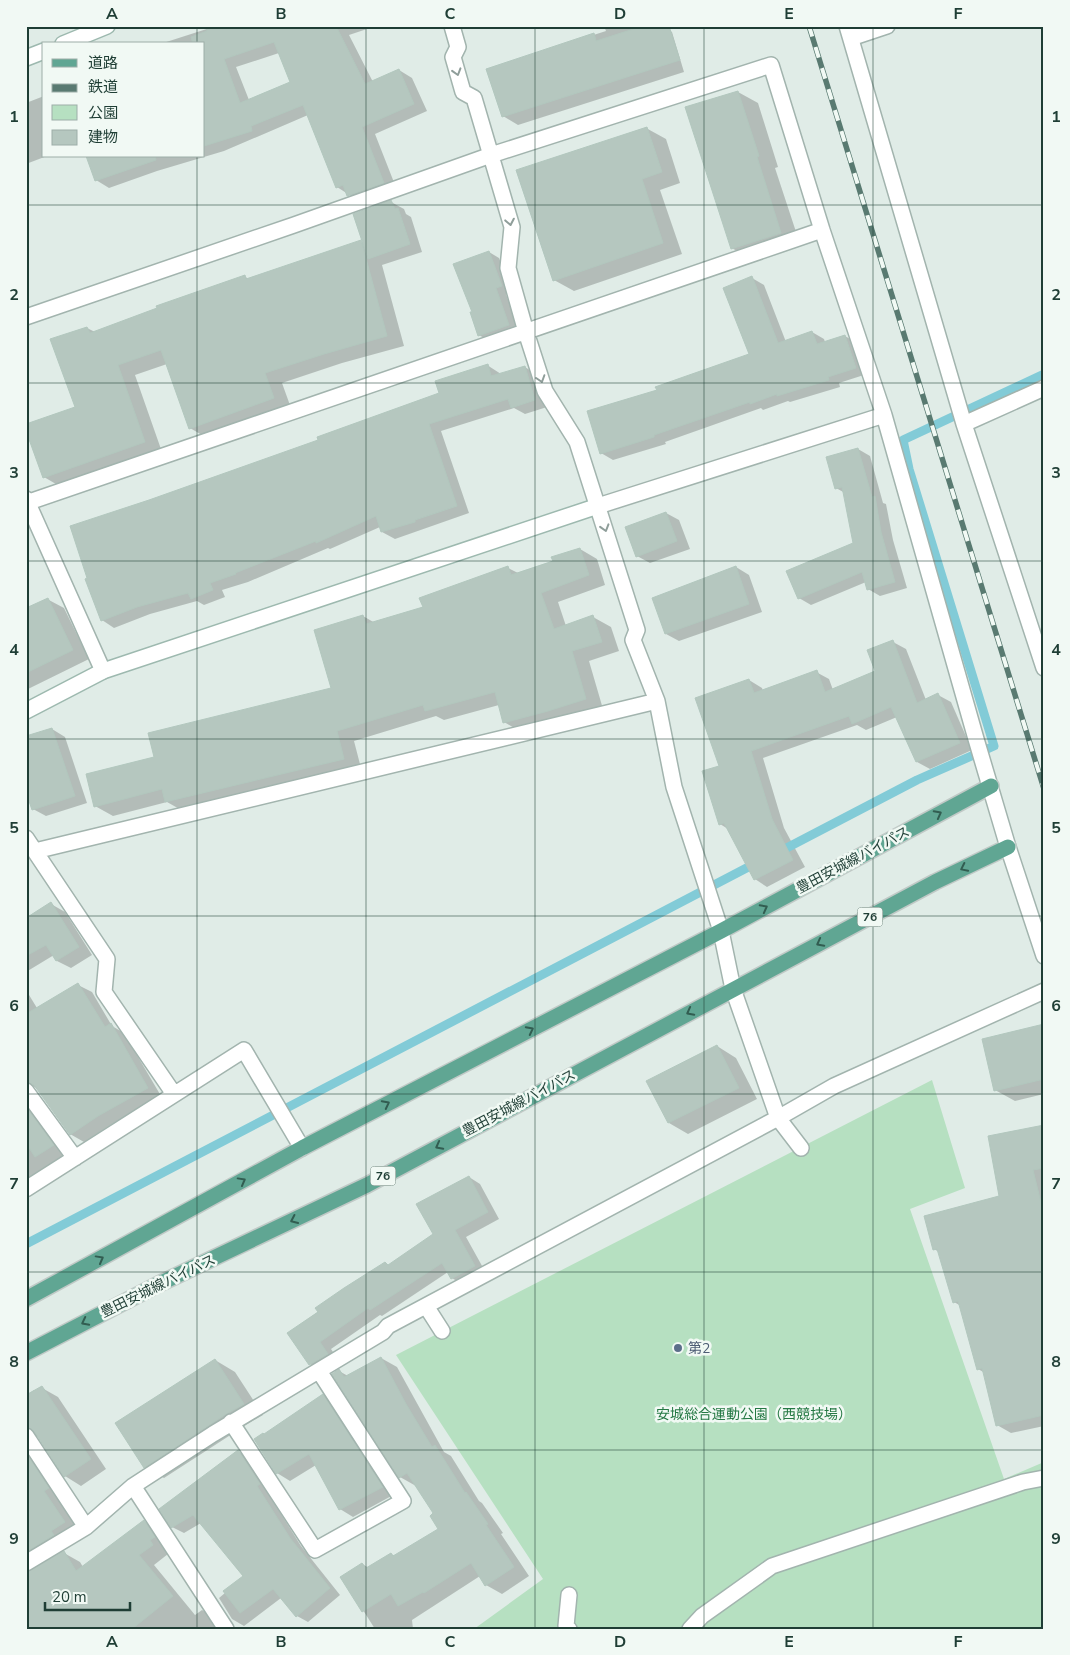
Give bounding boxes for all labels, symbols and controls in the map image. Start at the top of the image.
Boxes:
text: A [106,3,118,25]
text: B [275,3,287,25]
text: C [445,3,456,25]
text: D [614,3,626,25]
text: E [784,3,794,25]
text: F [954,3,963,25]
legend [42,42,205,158]
text: 道路 [88,53,118,73]
one-way arrow [452,67,462,76]
text: 鉄道 [88,77,118,97]
text: 公園 [88,103,118,123]
text: 1 [9,106,19,128]
text: 1 [1051,106,1061,128]
text: 建物 [88,127,118,147]
one-way arrow [504,218,514,227]
text: 2 [9,284,19,306]
text: 2 [1051,284,1061,306]
one-way arrow [536,375,546,383]
text: 3 [9,462,19,484]
text: 3 [1051,462,1061,484]
one-way arrow [599,523,609,531]
text: 4 [9,639,19,661]
text: 4 [1051,639,1061,661]
one-way arrow [932,810,941,820]
text: 5 [9,817,19,839]
text: 5 [1051,817,1061,839]
street label: 豊田安城線バイパス [793,822,913,898]
one-way arrow [960,861,969,872]
one-way arrow [758,904,767,914]
road number: 76 [858,908,882,926]
one-way arrow [816,937,825,947]
text: 6 [9,995,19,1017]
text: 6 [1051,995,1061,1017]
one-way arrow [687,1005,696,1015]
one-way arrow [525,1026,534,1036]
street label: 豊田安城線バイパス [459,1065,579,1141]
one-way arrow [380,1101,389,1111]
one-way arrow [435,1140,444,1150]
road number: 76 [370,1166,396,1186]
text: 7 [9,1173,19,1195]
text: 7 [1051,1173,1061,1195]
one-way arrow [237,1177,246,1187]
one-way arrow [290,1213,299,1224]
street label: 豊田安城線バイパス [97,1250,219,1322]
one-way arrow [94,1255,103,1265]
one-way arrow [82,1316,91,1326]
place label: 第2 [688,1339,710,1358]
marker: 第2 [672,1342,684,1354]
text: 8 [9,1351,19,1373]
text: 8 [1051,1351,1061,1373]
park label: 安城総合運動公園（西競技場） [656,1405,852,1424]
text: 9 [9,1528,19,1550]
text: 9 [1051,1528,1061,1550]
scale bar [45,1580,130,1612]
text: 20 m [52,1587,87,1607]
text: A [106,1631,118,1653]
text: B [275,1631,287,1653]
text: C [445,1631,456,1653]
text: D [614,1631,626,1653]
text: E [784,1631,794,1653]
text: F [954,1631,963,1653]

